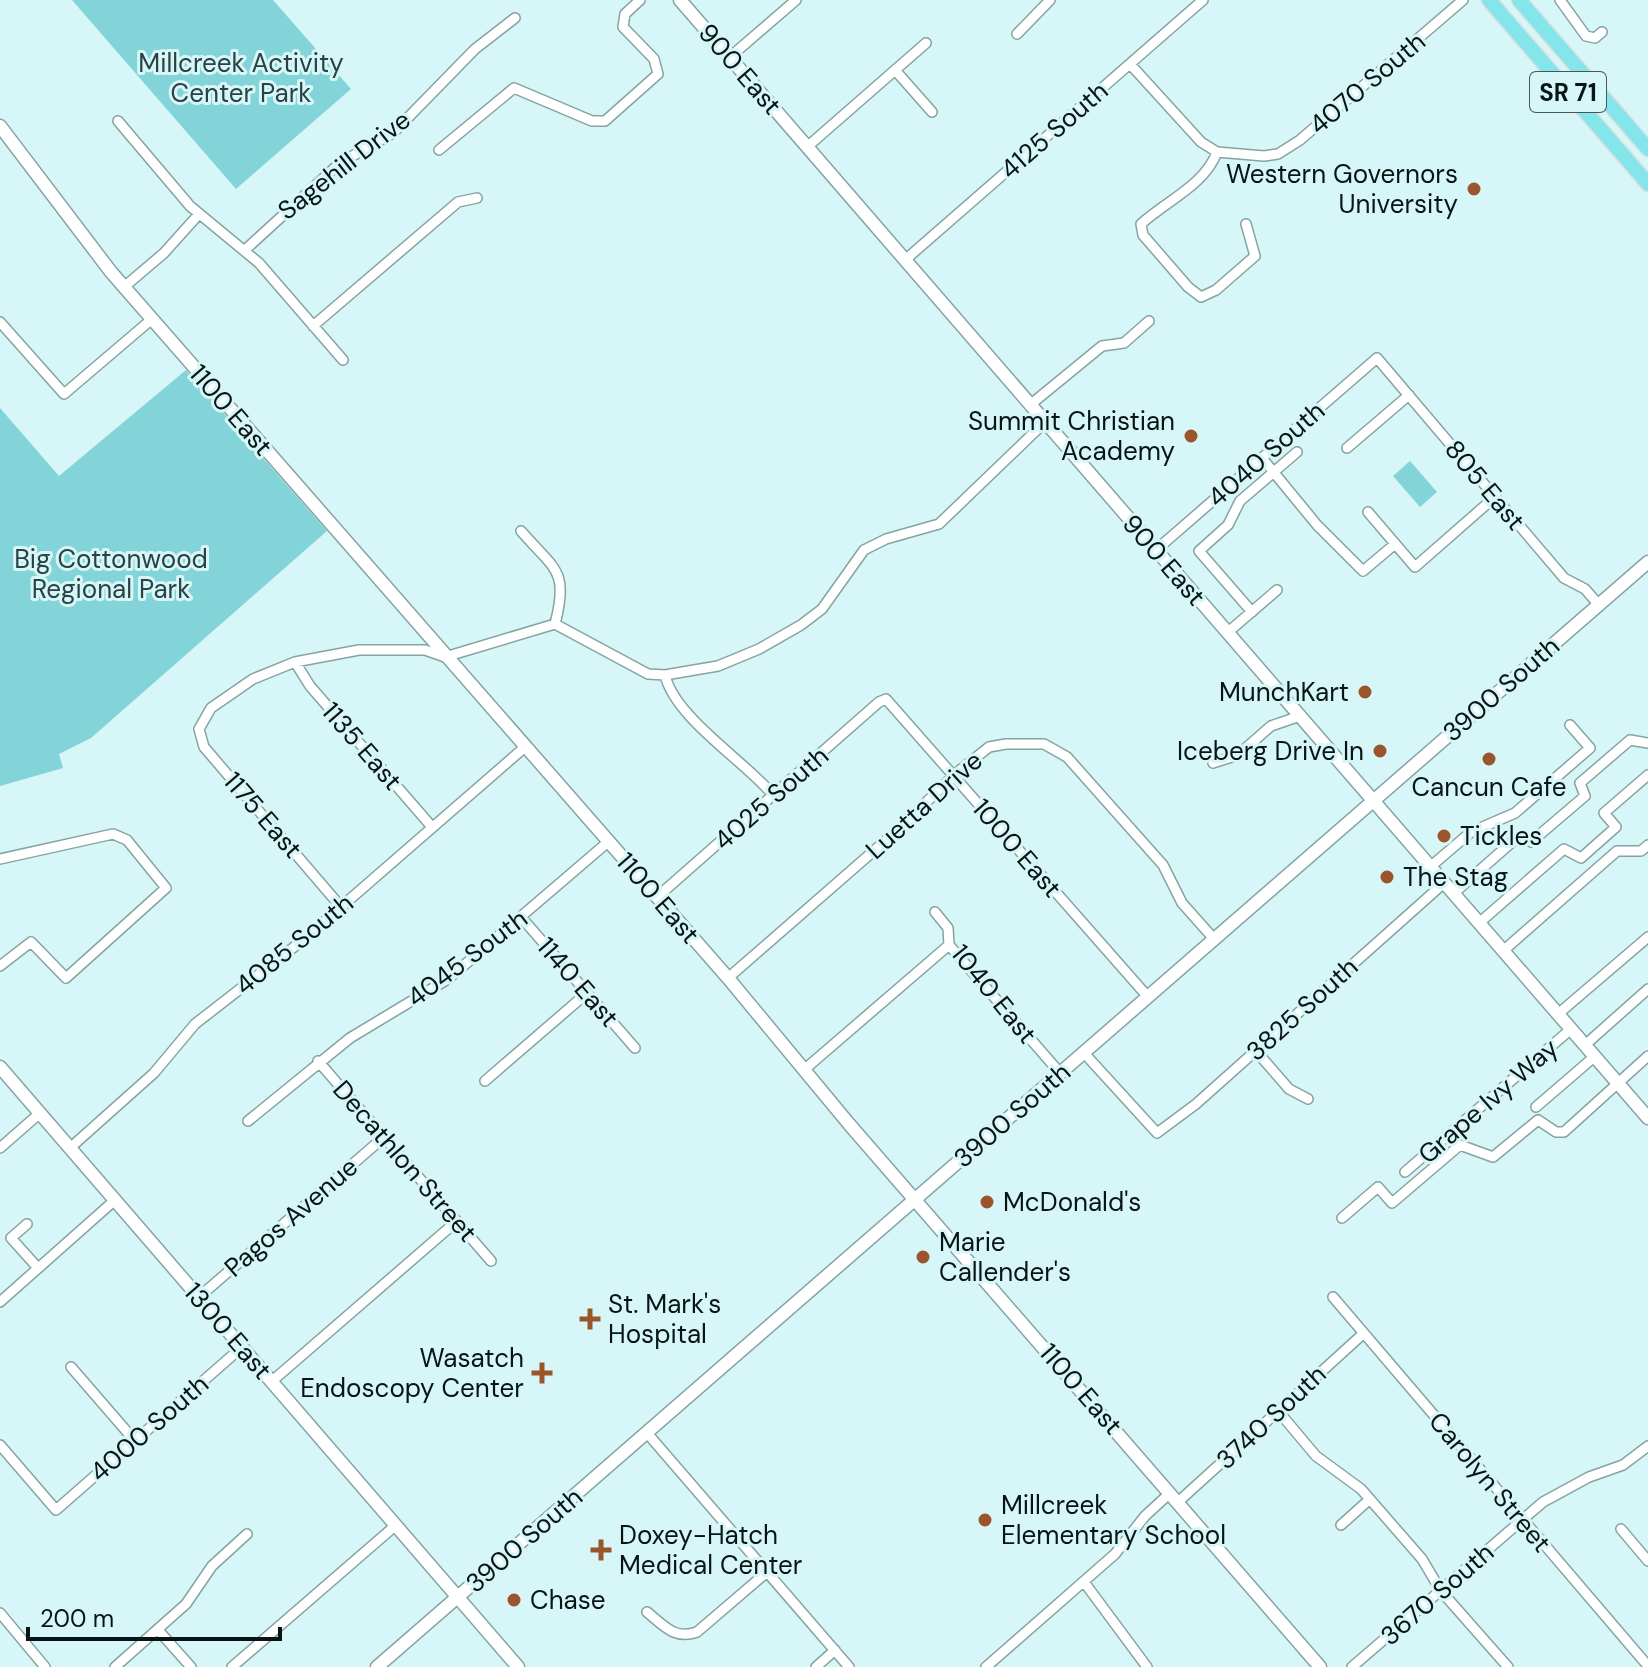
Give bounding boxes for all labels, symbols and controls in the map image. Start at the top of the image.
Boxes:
street label: 900 East [691,16,789,122]
street label: 4070 South [1302,24,1432,142]
park label: Millcreek Activity Center Park [138,46,344,110]
road number: SR 71 [1530,72,1606,112]
street label: 4125 South [993,74,1115,186]
street label: Sagehill Drive [271,103,417,227]
place label: Western Governors University [1226,157,1458,221]
marker: Western Governors University [1465,180,1483,198]
street label: 1100 East [182,357,280,463]
street label: 4040 South [1200,394,1332,514]
place label: Summit Christian Academy [968,404,1175,468]
marker: Summit Christian Academy [1182,427,1200,445]
street label: 805 East [1437,433,1533,537]
street label: 900 East [1115,507,1213,613]
park label: Big Cottonwood Regional Park [14,542,208,606]
street label: 3900 South [1436,629,1566,749]
place label: MunchKart [1219,675,1349,709]
marker: MunchKart [1356,683,1374,701]
street label: 1135 East [314,695,410,797]
place label: Iceberg Drive In [1177,734,1364,768]
street label: 4025 South [706,739,836,857]
marker: Iceberg Drive In [1371,742,1389,760]
street label: Luetta Drive [858,744,990,866]
marker: Cancun Cafe [1480,750,1498,768]
street label: 1175 East [216,765,310,865]
place label: Cancun Cafe [1411,770,1567,804]
street label: 1000 East [965,792,1069,904]
place label: Tickles [1460,819,1542,853]
marker: Tickles [1435,827,1453,845]
street label: 1100 East [609,845,707,951]
place label: The Stag [1403,860,1508,894]
marker: The Stag [1378,868,1396,886]
street label: 4085 South [228,886,360,1002]
street label: 4045 South [400,901,534,1015]
street label: 1140 East [530,930,626,1034]
street label: 1040 East [944,937,1044,1051]
street label: 3825 South [1239,950,1365,1068]
street label: Grape Ivy Way [1411,1031,1565,1171]
street label: 3900 South [947,1055,1077,1175]
street label: Decathlon Street [326,1073,484,1249]
street label: Pagos Avenue [217,1150,365,1284]
place label: McDonald's [1003,1185,1141,1219]
marker: McDonald's [978,1193,996,1211]
place label: Marie Callender's [939,1225,1071,1289]
marker: Marie Callender's [914,1248,932,1266]
street label: 1300 East [177,1276,279,1386]
place label: St. Mark's Hospital [608,1287,721,1351]
marker: St. Mark's Hospital [579,1308,601,1330]
street label: 1100 East [1032,1336,1130,1442]
place label: Wasatch Endoscopy Center [300,1341,524,1405]
street label: 3740 South [1209,1357,1333,1477]
marker: Wasatch Endoscopy Center [531,1362,553,1384]
street label: 4000 South [83,1367,215,1489]
street label: Carolyn Street [1421,1405,1559,1559]
street label: 3900 South [459,1480,589,1600]
place label: Millcreek Elementary School [1001,1488,1226,1552]
marker: Millcreek Elementary School [976,1511,994,1529]
place label: Doxey-Hatch Medical Center [619,1518,802,1582]
street label: 3670 South [1373,1535,1501,1653]
marker: Doxey-Hatch Medical Center [590,1539,612,1561]
place label: Chase [530,1583,606,1617]
scale bar [28,1591,280,1641]
marker: Chase [505,1591,523,1609]
text: 200 m [40,1603,114,1634]

